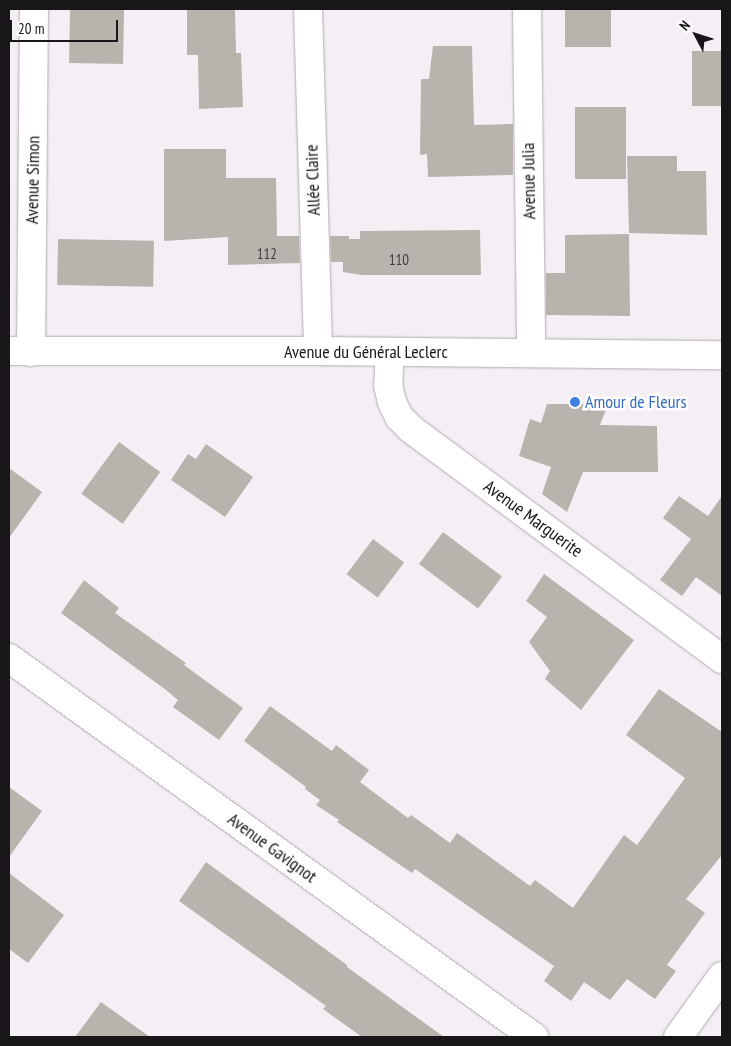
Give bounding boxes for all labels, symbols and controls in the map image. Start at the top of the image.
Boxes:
scale bar [12,10,120,42]
north arrow [671,10,721,60]
text: N [675,17,694,34]
text: 20 m [18,19,44,38]
street label: Avenue Simon [21,136,45,224]
street label: Avenue Julia [518,142,540,220]
street label: Allée Claire [301,144,325,216]
house number: 112 [257,245,277,263]
house number: 110 [389,251,409,269]
street label: Avenue du Général Leclerc [284,341,448,363]
place label: Amour de Fleurs [585,391,687,413]
marker: Amour de Fleurs [569,396,581,408]
street label: Avenue Marguerite [479,476,587,562]
street label: Avenue Gavignot [223,808,321,888]

